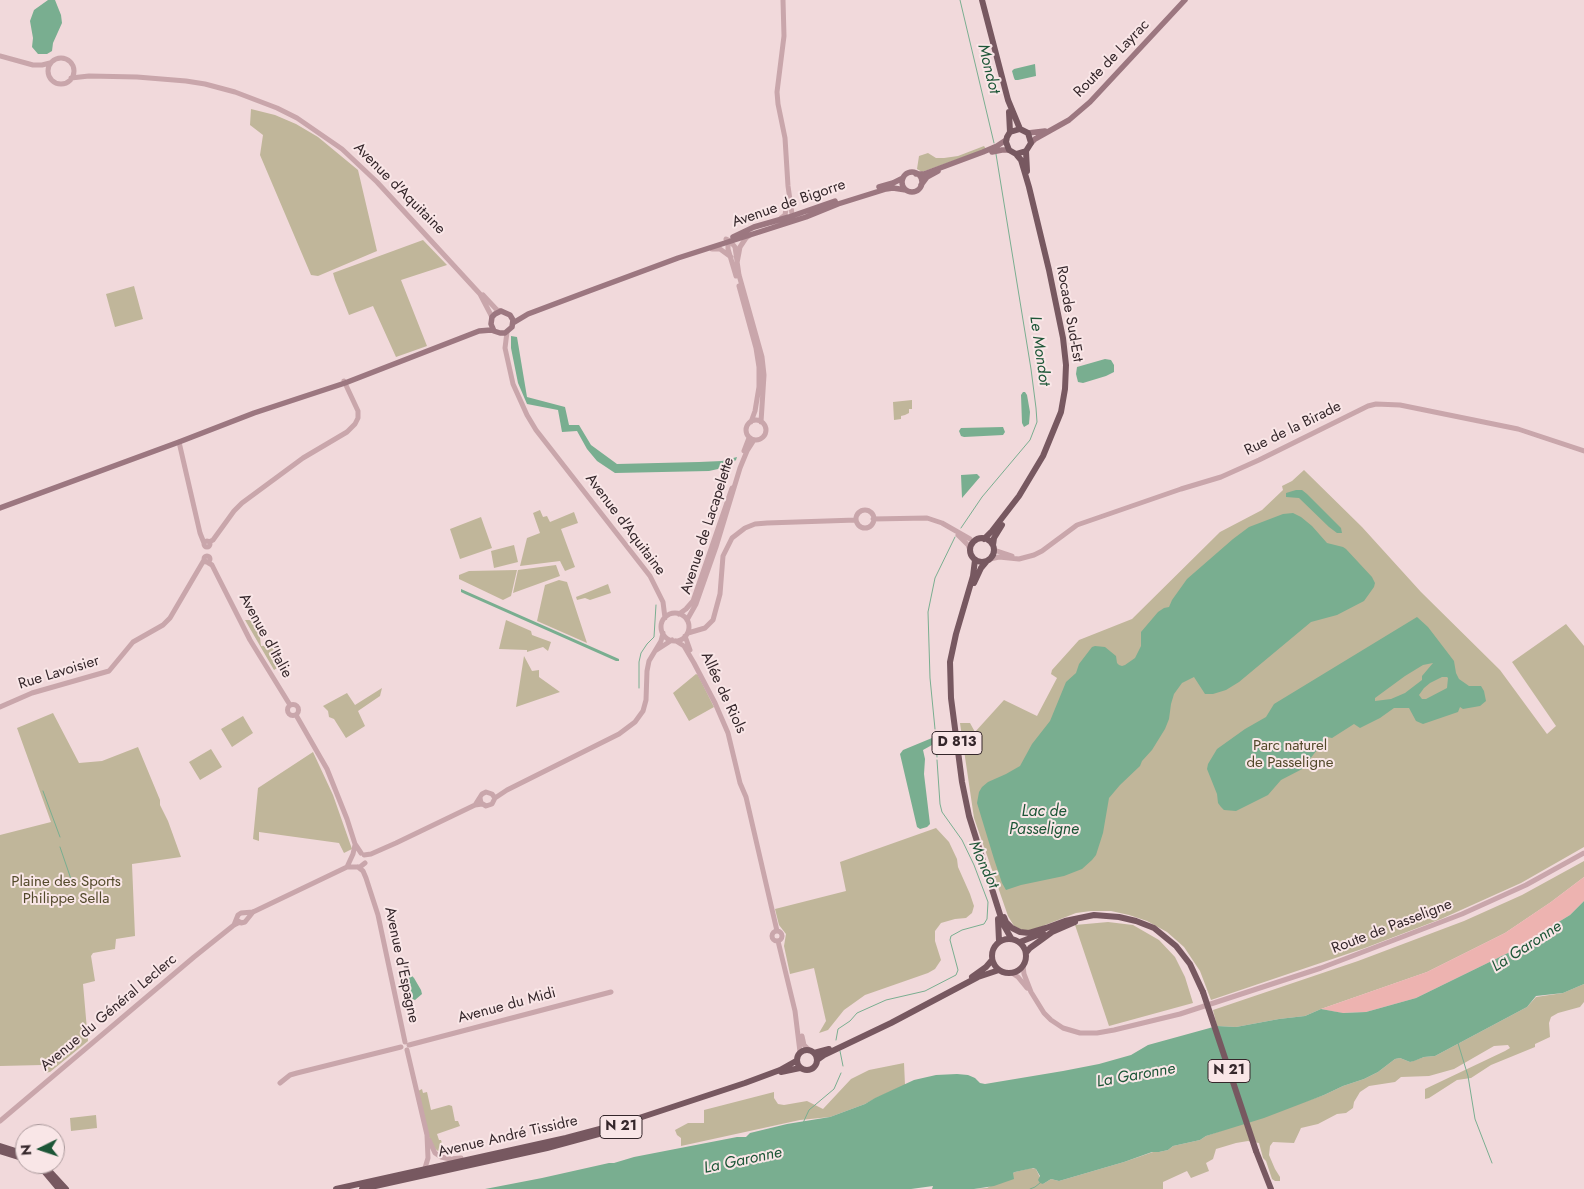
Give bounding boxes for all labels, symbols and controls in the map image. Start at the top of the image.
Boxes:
street label: Route de Layrac [1070,16,1154,102]
water label: Mondot [973,42,1003,96]
street label: Avenue d'Aquitaine [349,139,449,239]
street label: Avenue de Bigorre [730,176,848,232]
street label: Rocade Sud-Est [1052,264,1086,364]
water label: Le Mondot [1025,315,1053,387]
street label: Rue de la Birade [1242,398,1344,460]
street label: Avenue de Lacapelette [677,455,739,597]
street label: Avenue d'Aquitaine [581,471,669,579]
street label: Avenue d'Italie [234,591,296,681]
street label: Allée de Riols [696,650,750,736]
street label: Rue Lavoisier [16,652,102,694]
road number: D 813 [932,731,982,754]
park label: Parc naturel de Passeligne [1246,737,1334,772]
water label: Lac de Passeligne [1009,802,1079,840]
water label: Mondot [964,838,1002,892]
park label: Plaine des Sports Philippe Sella [11,873,121,908]
street label: Route de Passeligne [1329,896,1455,958]
street label: Avenue d'Espagne [380,905,422,1025]
water label: La Garonne [1488,917,1566,977]
street label: Avenue du Général Leclerc [37,951,181,1075]
street label: Avenue du Midi [456,984,558,1028]
water label: La Garonne [1095,1060,1177,1092]
road number: N 21 [1208,1060,1250,1082]
street label: Avenue André Tissidre [436,1112,580,1162]
road number: N 21 [600,1116,642,1138]
north arrow [15,1124,65,1174]
water label: La Garonne [702,1143,784,1179]
text: N [16,1144,36,1156]

